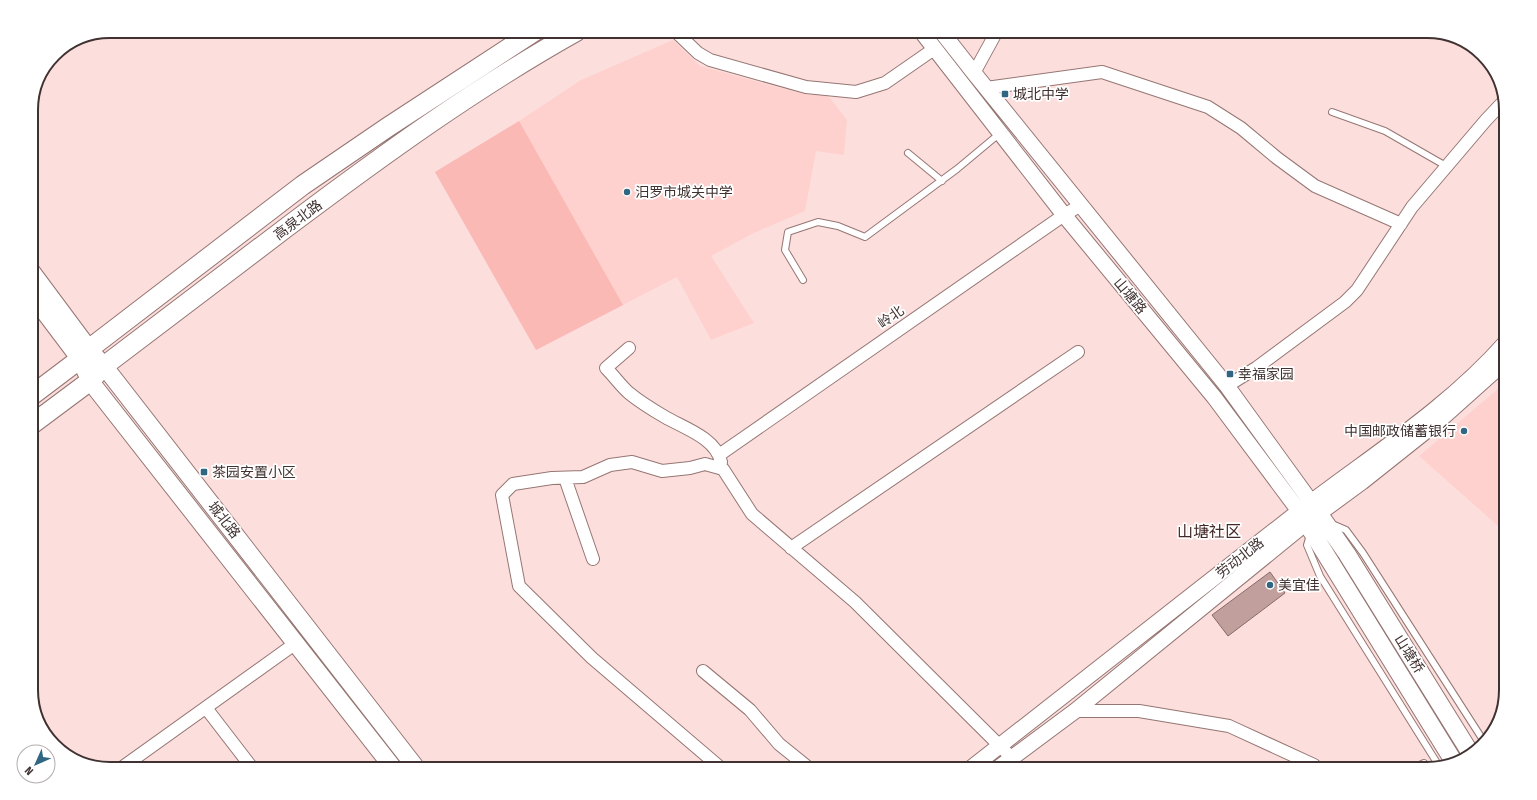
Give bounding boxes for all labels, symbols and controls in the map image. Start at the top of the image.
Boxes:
place label: 城北中学 [1013,86,1069,103]
marker: 城北中学 [1000,89,1010,99]
place label: 汨罗市城关中学 [635,184,733,201]
marker: 汨罗市城关中学 [622,187,632,197]
street label: 高泉北路 [271,196,325,244]
street label: 山塘路 [1110,274,1150,318]
street label: 岭北 [875,302,907,332]
place label: 幸福家园 [1238,366,1294,383]
marker: 幸福家园 [1225,369,1235,379]
place label: 中国邮政储蓄银行 [1344,423,1456,440]
marker: 中国邮政储蓄银行 [1459,426,1469,436]
place label: 茶园安置小区 [212,464,296,481]
marker: 茶园安置小区 [199,467,209,477]
street label: 城北路 [204,498,244,542]
district label: 山塘社区 [1177,522,1241,541]
street label: 劳动北路 [1213,534,1267,582]
place label: 美宜佳 [1278,577,1320,594]
marker: 美宜佳 [1265,580,1275,590]
street label: 山塘桥 [1391,632,1427,676]
north arrow [16,744,56,784]
text: N [22,764,36,778]

